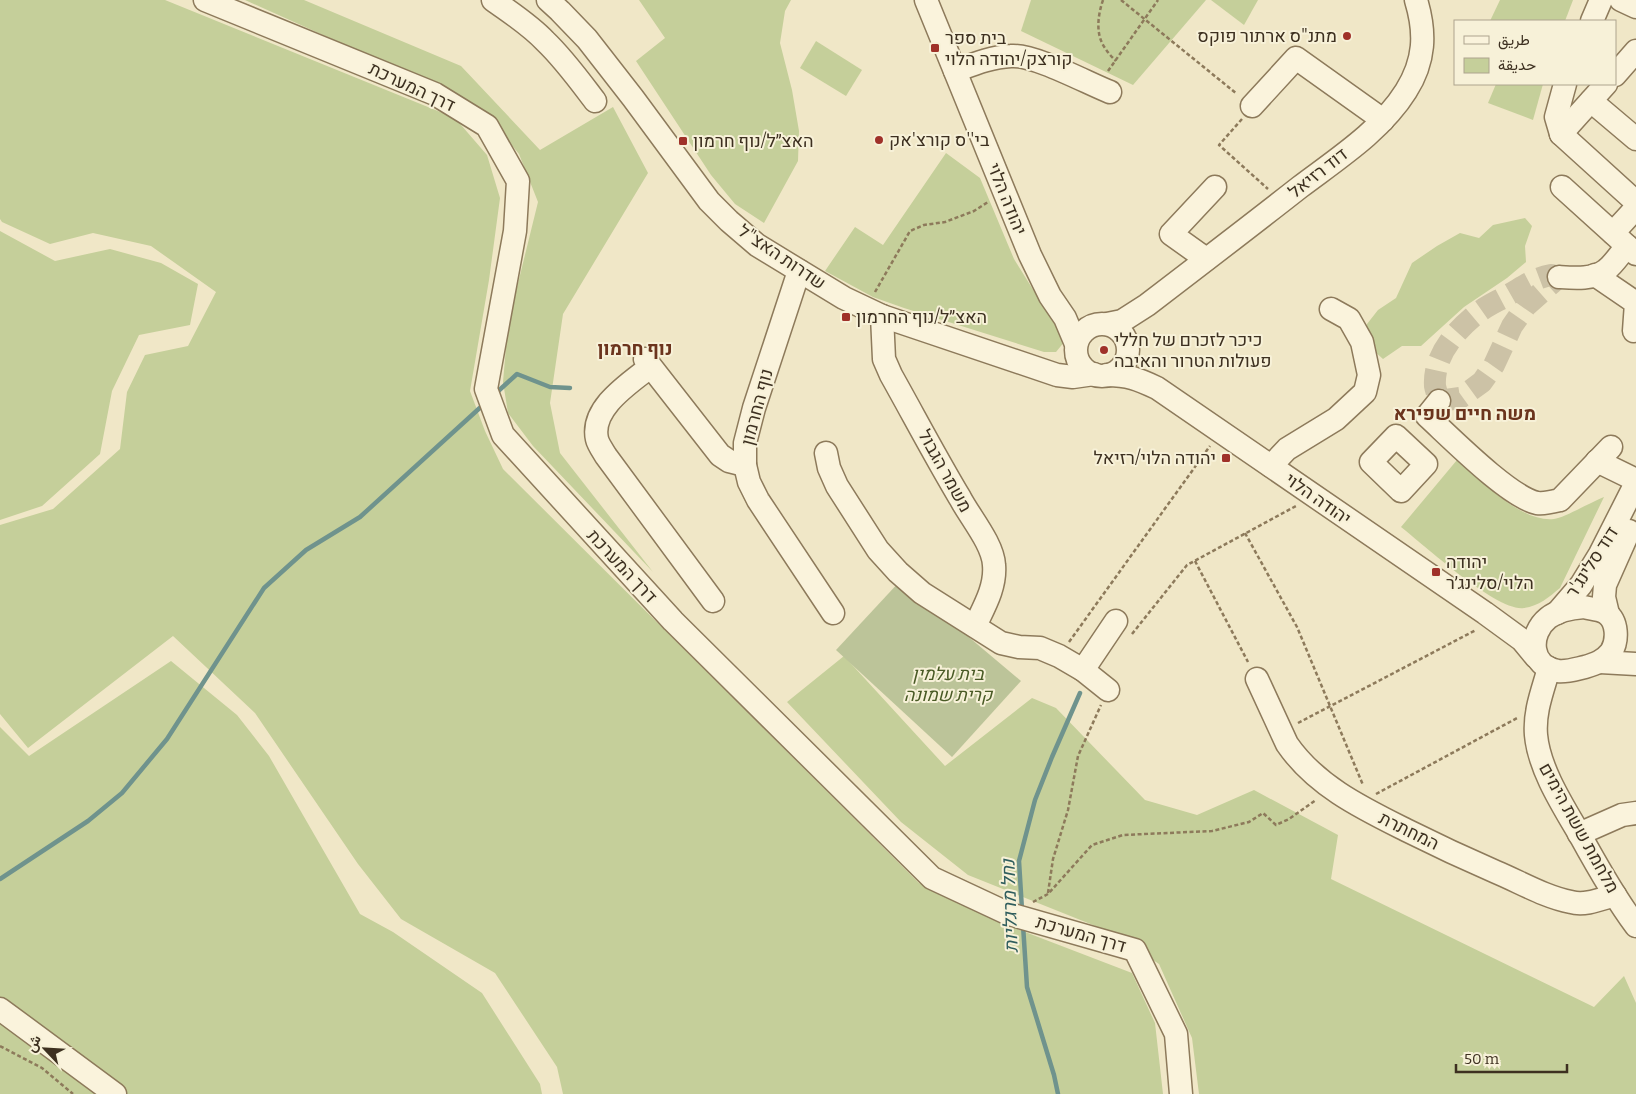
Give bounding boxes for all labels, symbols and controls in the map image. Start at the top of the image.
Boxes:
legend [1454,20,1616,85]
place label: מתנ"ס ארתור פוקס [1197,25,1337,47]
place label: בית ספר קורצק/יהודה הלוי [945,27,1072,70]
marker: מתנ"ס ארתור פוקס [1341,30,1353,42]
text: طريق [1498,31,1530,50]
marker: בית ספר קורצק/יהודה הלוי [929,42,941,54]
text: حديقة [1498,56,1536,74]
street label: דרך המערכת [365,57,459,117]
place label: בי''ס קורצ'אק [889,129,990,151]
place label: האצ״ל/נוף חרמון [693,130,814,152]
marker: בי''ס קורצ'אק [873,134,885,146]
marker: האצ״ל/נוף חרמון [677,135,689,147]
street label: דוד רזיאל [1284,143,1352,203]
street label: יהודה הלוי [983,160,1031,238]
street label: שדרות האצ"ל [734,220,830,294]
place label: האצ״ל/נוף החרמון [856,306,987,328]
marker: האצ״ל/נוף החרמון [840,311,852,323]
place label: כיכר לזכרם של חללי פעולות הטרור והאיבה [1114,329,1272,372]
district label: נוף חרמון [598,337,672,360]
marker: כיכר לזכרם של חללי פעולות הטרור והאיבה [1098,344,1110,356]
street label: נוף החרמון [736,366,778,448]
district label: משה חיים שפירא [1394,402,1536,425]
street label: משמר הגבול [913,426,977,516]
place label: יהודה הלוי/רזיאל [1093,447,1216,469]
marker: יהודה הלוי/רזיאל [1220,452,1232,464]
street label: יהודה הלוי [1281,468,1355,530]
street label: דוד סלינג'ר [1561,522,1623,602]
street label: דרך המערכת [582,525,662,607]
place label: יהודה הלוי/סלינג׳ר [1446,551,1534,594]
marker: יהודה הלוי/סלינג׳ר [1430,566,1442,578]
park label: בית עלמין קרית שמונה [904,663,994,706]
street label: מלחמת ששת הימים [1534,759,1624,897]
street label: המחתרת [1375,807,1443,855]
water label: נחל מרגליות [996,858,1023,953]
street label: דרך המערכת [1033,911,1129,957]
north arrow [20,1024,70,1074]
text: ش [22,1032,45,1055]
scale bar [1456,1042,1567,1074]
text: 50 m [1464,1050,1500,1068]

